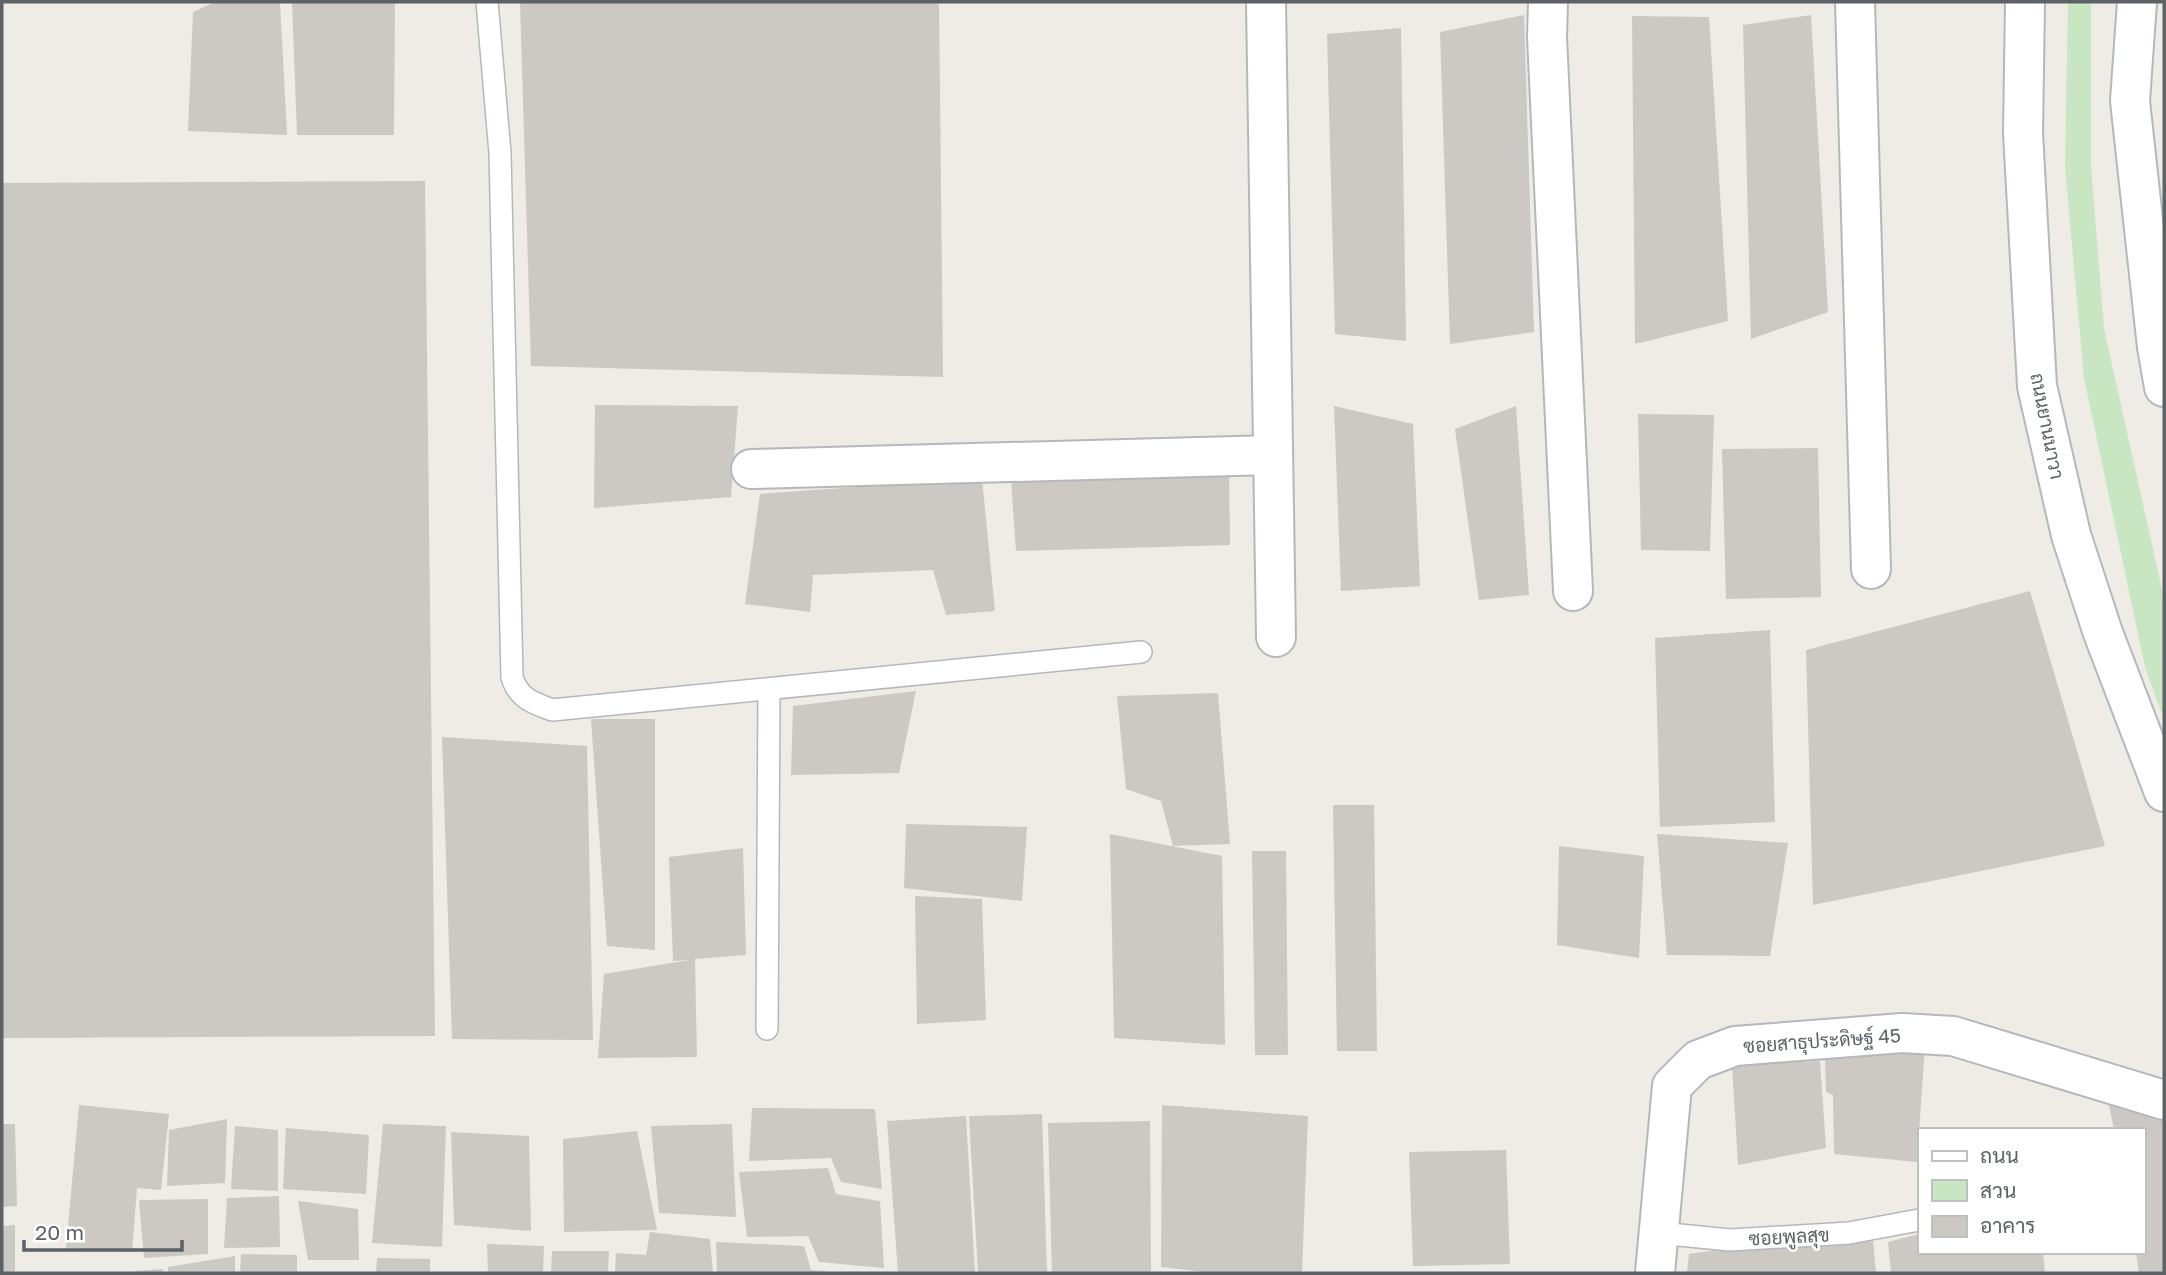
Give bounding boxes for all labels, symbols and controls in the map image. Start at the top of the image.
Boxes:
street label: ถนนยานนาวา [2026,371,2070,481]
street label: ซอยสาธุประดิษฐ์ 45 [1743,1023,1902,1059]
legend [1918,1128,2145,1254]
text: ถนน [1980,1142,2019,1168]
text: สวน [1980,1177,2016,1203]
scale bar [24,1208,182,1252]
text: อาคาร [1980,1212,2036,1238]
text: 20 m [35,1219,84,1245]
street label: ซอยพูลสุข [1748,1222,1830,1253]

